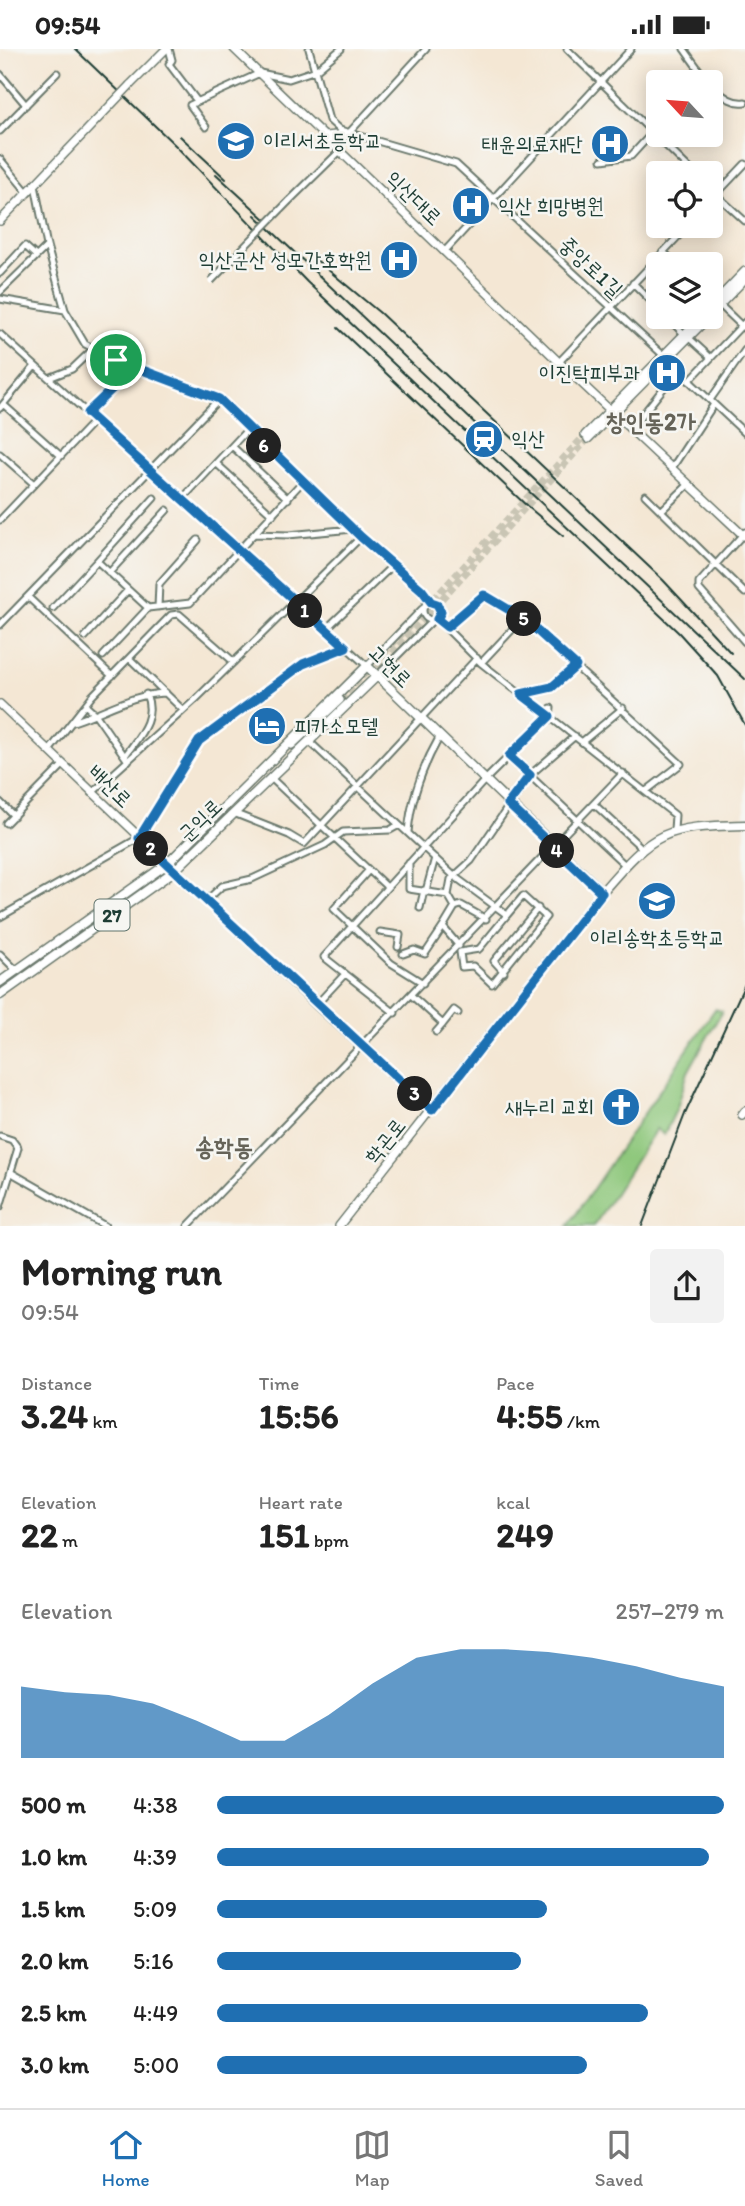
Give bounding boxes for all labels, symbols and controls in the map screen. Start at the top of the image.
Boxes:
text: 09:54 [35,9,100,41]
north arrow [646,70,723,147]
map controls [646,70,723,329]
school or university icon: 이리서초등학교 [215,120,257,162]
hospital icon: 태윤의료재단 [589,123,631,165]
place label: 이리서초등학교 [263,128,381,153]
place label: 태윤의료재단 [482,131,583,156]
button: locate [646,161,723,238]
street label: 익산대로 [381,165,447,230]
hospital icon: 익산 희망병원 [450,185,492,227]
place label: 익산 희망병원 [498,193,604,218]
street label: 중앙로1길 [555,231,628,302]
hospital icon: 익산군산 성모간호학원 [378,239,420,281]
place label: 익산군산 성모간호학원 [198,247,372,272]
button: layers [646,252,723,329]
pin [86,330,146,390]
icon: arrive [97,341,135,379]
hospital icon: 이진탁피부과 [646,352,688,394]
place label: 이진탁피부과 [539,360,640,385]
district label: 창인동2가 [606,407,697,436]
station icon: 익산 [463,418,505,460]
place label: 익산 [511,426,545,451]
pin: 6 [246,429,282,463]
text: 6 [258,434,269,457]
pin: 1 [288,593,322,629]
text: 1 [300,599,309,622]
pin: 5 [506,601,542,637]
text: 5 [519,607,528,630]
street label: 고현로 [363,639,417,692]
hotel icon: 피카소모텔 [246,705,288,747]
place label: 피카소모텔 [294,713,379,738]
street label: 배산로 [83,759,137,812]
street label: 군익로 [173,793,227,846]
pin: 2 [134,831,168,867]
pin: 4 [540,833,574,869]
text: 2 [146,837,156,860]
text: 4 [551,839,562,862]
school or university icon: 이리송학초등학교 [636,880,678,922]
road number: 27 [94,899,130,930]
place label: 이리송학초등학교 [589,925,725,950]
pin: 3 [398,1077,432,1111]
text: 3 [409,1082,420,1105]
church icon: 새누리 교회 [600,1086,642,1128]
place label: 새누리 교회 [505,1094,594,1119]
street label: 학곤로 [359,1113,410,1168]
district label: 송학동 [195,1132,253,1161]
text: Morning run [21,1249,222,1295]
button: share [650,1249,724,1323]
text: 09:54 [21,1298,79,1326]
text: Distance [21,1372,92,1395]
text: Time [259,1372,299,1395]
text: Pace [496,1372,534,1395]
text: 3.24 [21,1395,88,1437]
text: 15:56 [259,1395,339,1437]
text: 4:55 [496,1395,563,1437]
text: km [88,1410,118,1433]
text: /km [563,1410,600,1433]
text: Elevation [21,1491,97,1514]
text: Heart rate [259,1491,343,1514]
text: kcal [496,1491,530,1514]
text: 22 [21,1514,58,1556]
text: 151 [259,1514,310,1556]
text: 249 [496,1514,554,1556]
text: m [58,1529,78,1552]
text: bpm [310,1529,349,1552]
text: Elevation [21,1597,112,1625]
text: 257–279 m [616,1597,724,1625]
text: 500 m [21,1791,86,1819]
text: 4:38 [133,1791,178,1819]
text: 1.0 km [21,1843,87,1871]
text: 4:39 [133,1843,177,1871]
text: 1.5 km [21,1895,85,1923]
text: 5:09 [133,1895,177,1923]
text: 2.0 km [21,1947,89,1975]
text: 5:16 [133,1947,174,1975]
text: 2.5 km [21,1999,86,2027]
text: 4:49 [133,1999,178,2027]
text: 3.0 km [21,2051,89,2079]
text: 5:00 [133,2051,179,2079]
tab: Home [102,2126,150,2191]
tab: Map [353,2126,391,2191]
tab: Saved [595,2126,643,2191]

